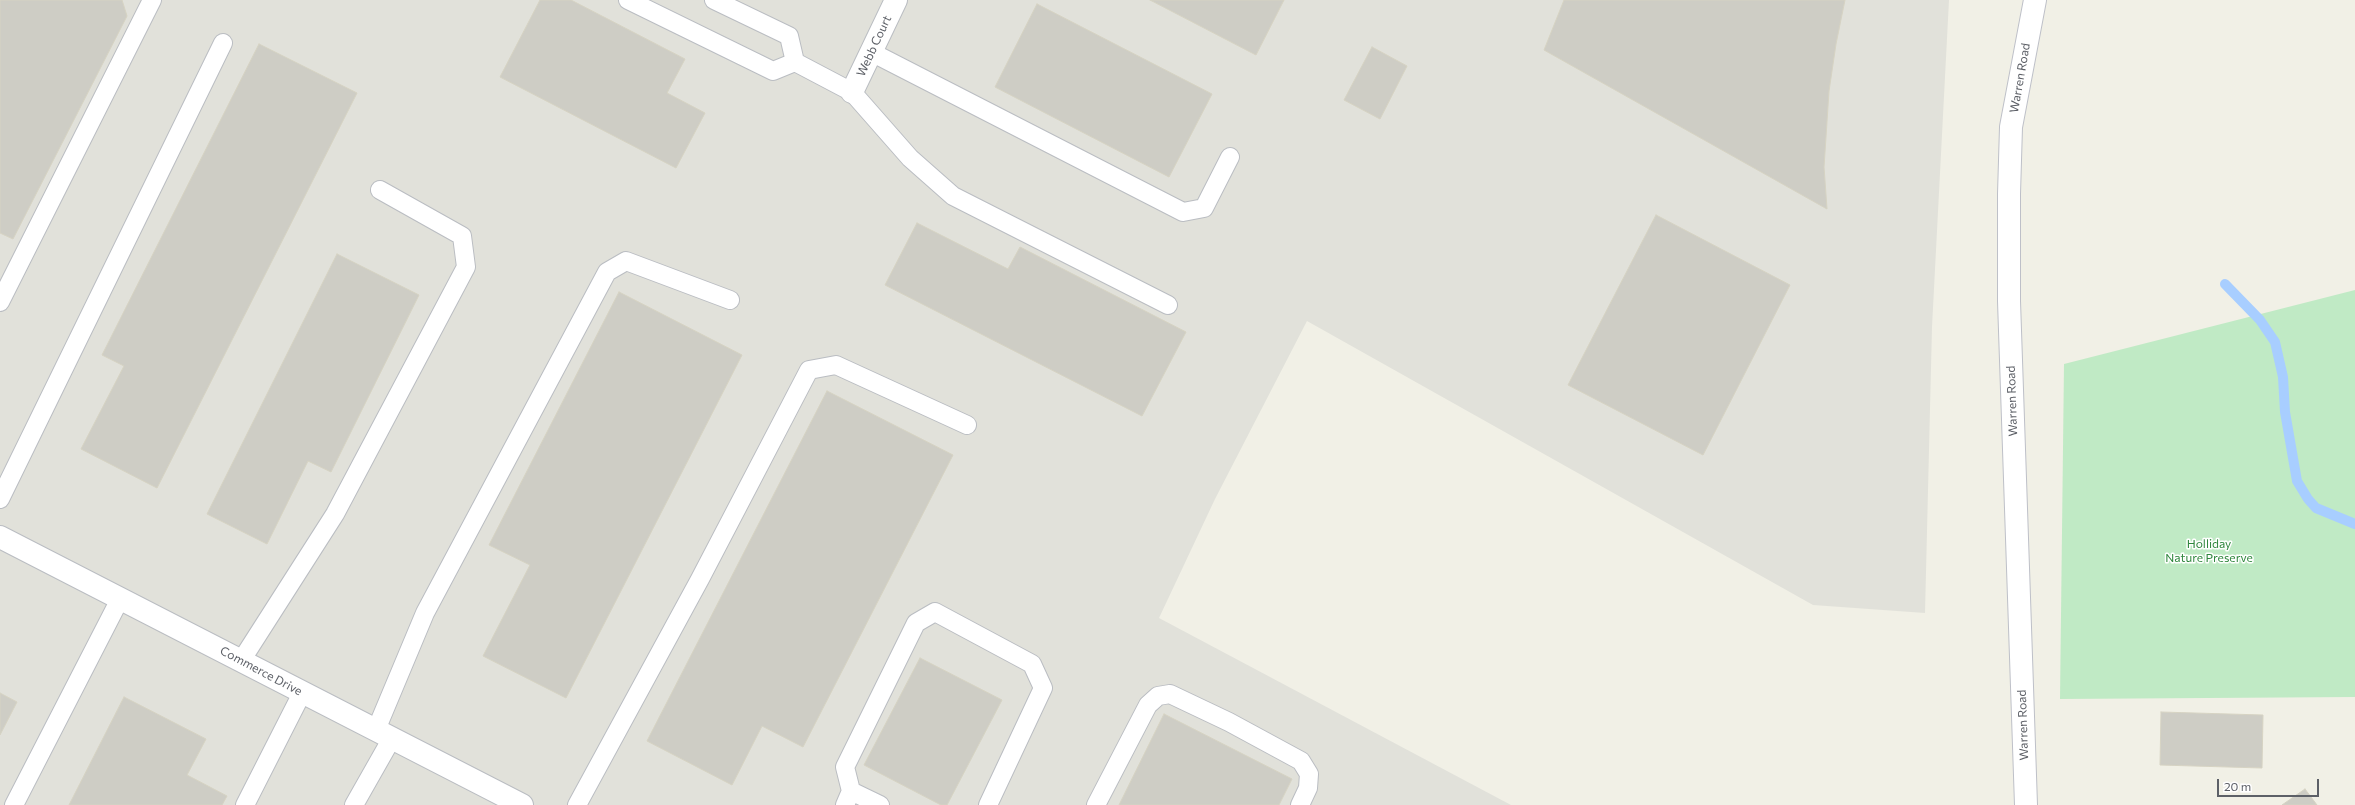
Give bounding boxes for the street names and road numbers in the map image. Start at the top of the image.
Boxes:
street label: Webb Court [854,13,894,79]
street label: Warren Road [2007,42,2033,114]
street label: Warren Road [2004,365,2020,437]
street label: Commerce Drive [218,643,304,699]
street label: Warren Road [2015,689,2031,761]

